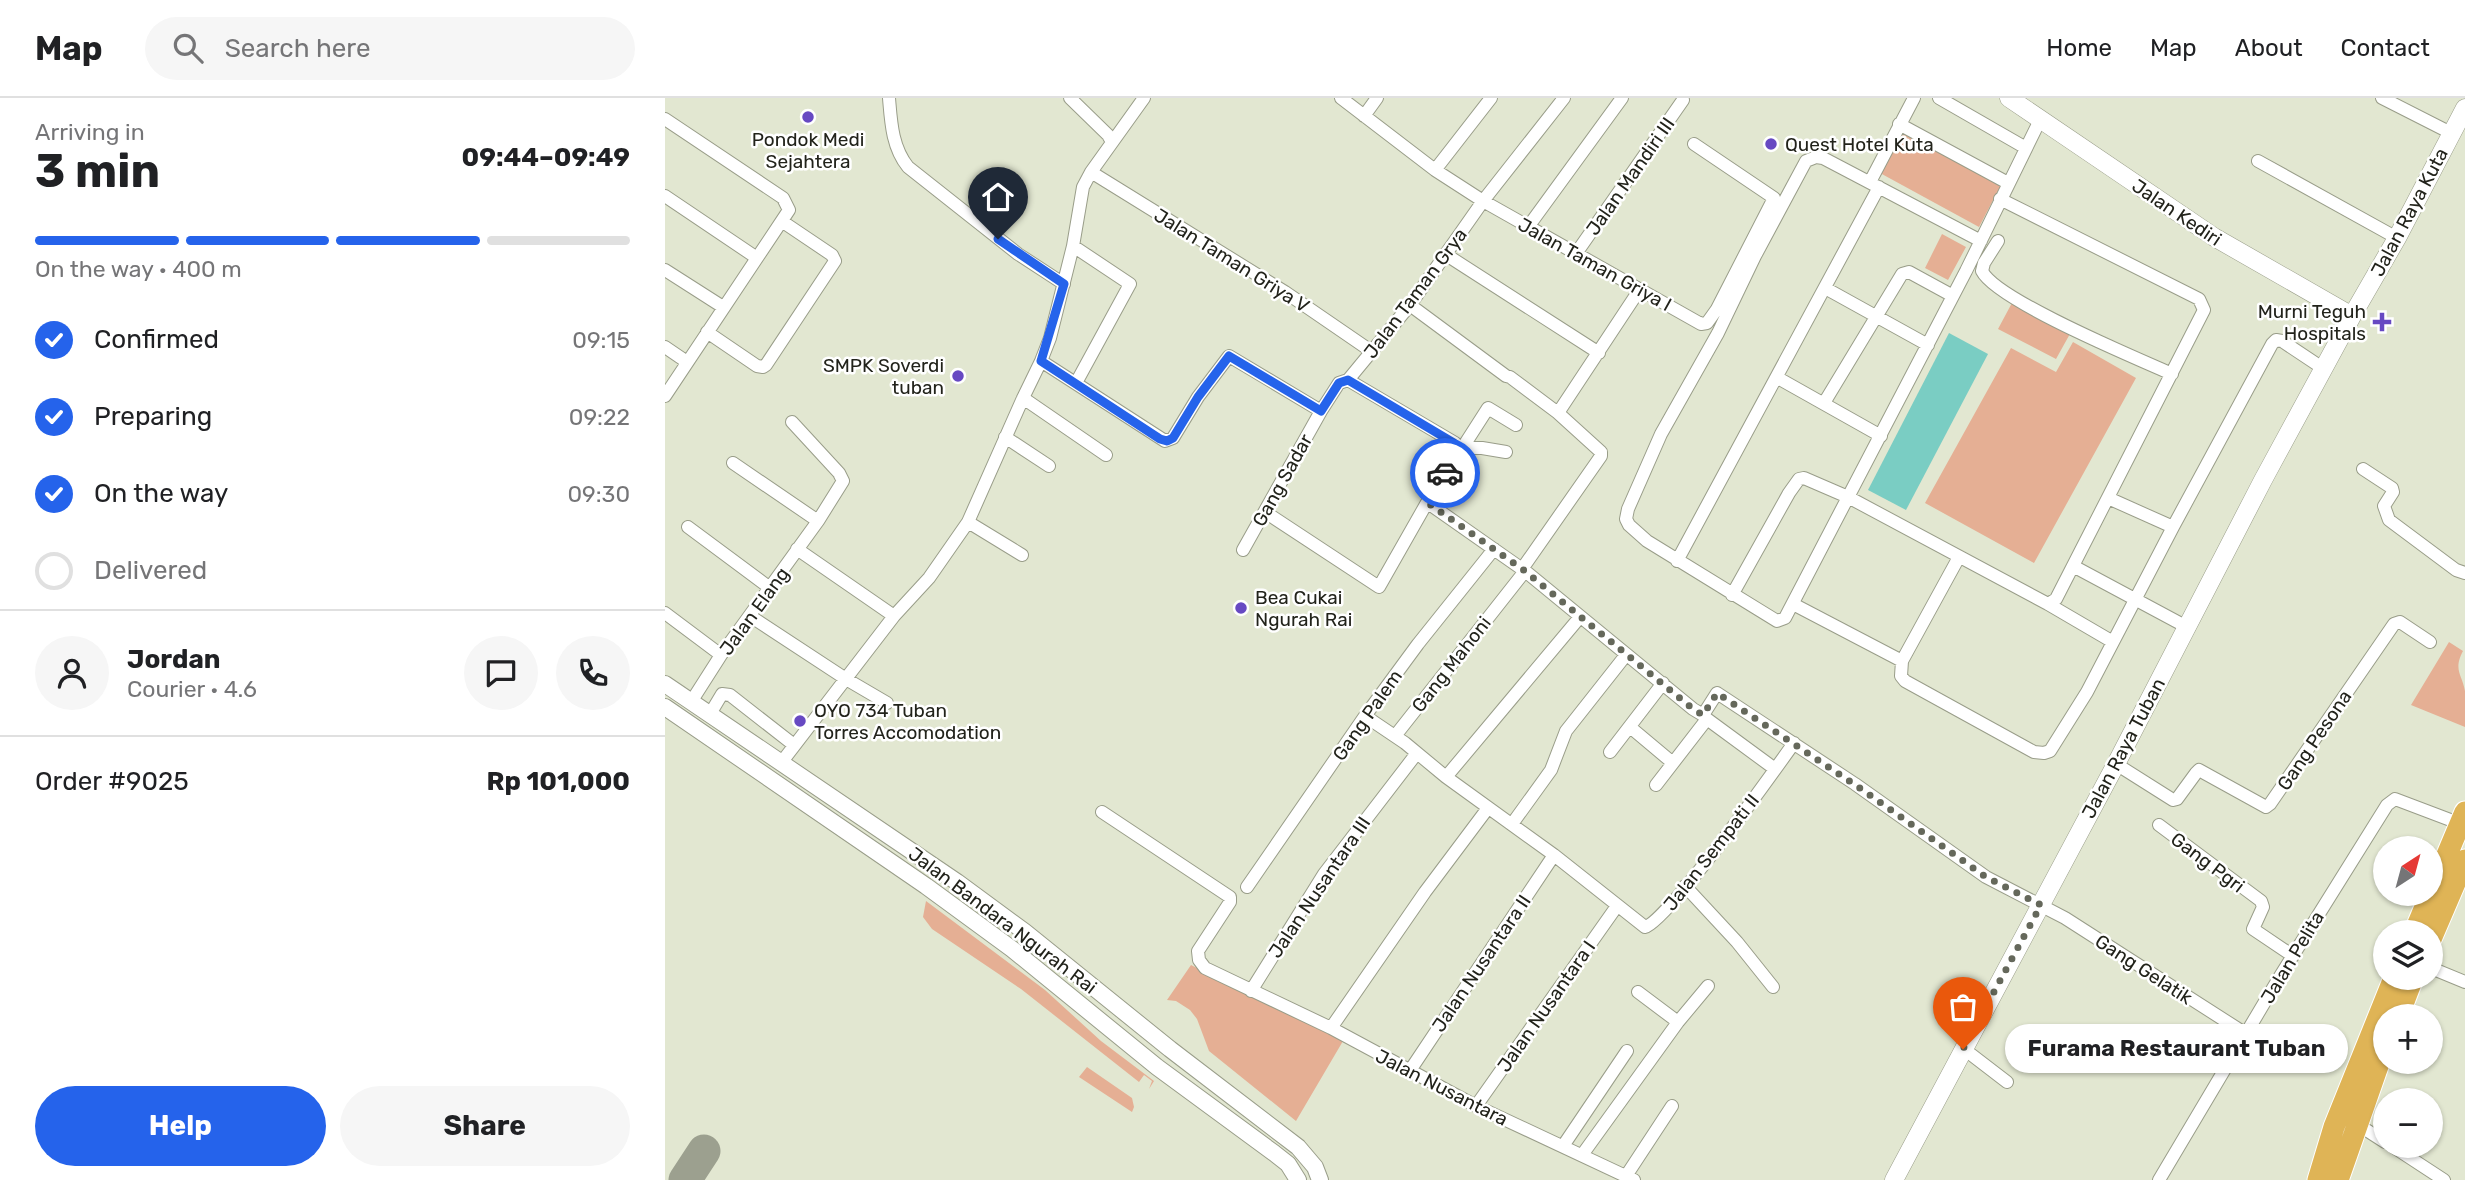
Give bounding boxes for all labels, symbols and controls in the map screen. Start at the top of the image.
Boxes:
search box [145,17,635,80]
text: Map [35,29,103,68]
icon: search [169,29,207,67]
text: Search here [225,33,370,64]
text: Home [2046,34,2112,62]
text: Map [2150,34,2197,62]
text: About [2235,34,2303,62]
text: Contact [2341,34,2430,62]
marker: Pondok Medi Sejahtera [800,109,816,125]
street label: Jalan Mandiri III [1581,113,1680,240]
text: Arriving in [35,118,145,146]
place label: Pondok Medi Sejahtera [752,128,864,173]
place label: Quest Hotel Kuta [1785,133,1934,156]
marker: Quest Hotel Kuta [1763,136,1779,152]
text: 09:44–09:49 [462,142,630,173]
text: 3 min [35,144,160,199]
street label: Jalan Raya Kuta [2366,144,2453,280]
pin [968,167,1028,239]
street label: Jalan Kediri [2128,174,2226,251]
icon: home [979,178,1017,216]
street label: Jalan Taman Griya V [1150,203,1314,317]
street label: Jalan Taman Griya I [1514,213,1675,316]
street label: Jalan Taman Grya [1359,224,1472,363]
text: On the way · 400 m [35,255,242,283]
place label: Murni Teguh Hospitals [2258,300,2366,345]
marker: Murni Teguh Hospitals [2372,312,2392,332]
icon: check [35,321,73,359]
text: Confirmed [94,324,219,355]
text: 09:15 [572,326,630,354]
place label: SMPK Soverdi tuban [823,354,944,399]
marker: SMPK Soverdi tuban [950,368,966,384]
icon: check [35,398,73,436]
text: Preparing [94,401,212,432]
text: 09:22 [569,403,630,431]
street label: Gang Sadar [1248,429,1318,531]
courier [1410,438,1480,508]
icon: car [1426,454,1464,492]
icon: check [35,475,73,513]
text: On the way [94,478,228,509]
text: 09:30 [567,480,630,508]
text: Delivered [94,555,207,586]
street label: Jalan Elang [715,563,794,660]
place label: Bea Cukai Ngurah Rai [1255,586,1352,631]
marker: Bea Cukai Ngurah Rai [1233,600,1249,616]
street label: Gang Mahoni [1407,612,1496,717]
button: person [35,636,109,710]
button: chat [464,636,538,710]
button: phone [556,636,630,710]
text: Jordan [127,644,220,675]
street label: Gang Palem [1328,665,1407,765]
street label: Jalan Raya Tuban [2077,674,2170,822]
text: Courier · 4.6 [127,675,257,703]
street label: Gang Pesona [2272,686,2356,795]
place label: OYO 734 Tuban Torres Accomodation [814,699,1001,744]
marker: OYO 734 Tuban Torres Accomodation [792,713,808,729]
text: Order #9025 [35,766,189,797]
text: Rp 101,000 [486,766,630,797]
street label: Jalan Sempati II [1659,789,1764,915]
street label: Jalan Nusantara III [1264,812,1375,962]
street label: Gang Pgri [2166,827,2249,898]
north arrow [2373,836,2443,906]
map controls [2373,836,2443,1158]
street label: Jalan Bandara Ngurah Rai [904,842,1101,999]
street label: Jalan Nusantara II [1427,890,1536,1036]
street label: Jalan Pelita [2256,907,2329,1008]
button: layers [2373,920,2443,990]
street label: Gang Gelatik [2091,929,2197,1009]
street label: Jalan Nusantara I [1492,936,1600,1076]
pin [1933,977,1993,1049]
icon: bag [1944,988,1982,1026]
button: + [2373,1004,2443,1074]
callout: Furama Restaurant Tuban [2005,1024,2348,1074]
text: Furama Restaurant Tuban [2028,1034,2325,1062]
street label: Jalan Nusantara [1372,1044,1512,1131]
button: Help [35,1086,326,1166]
button: Share [340,1086,630,1166]
button: − [2373,1088,2443,1158]

